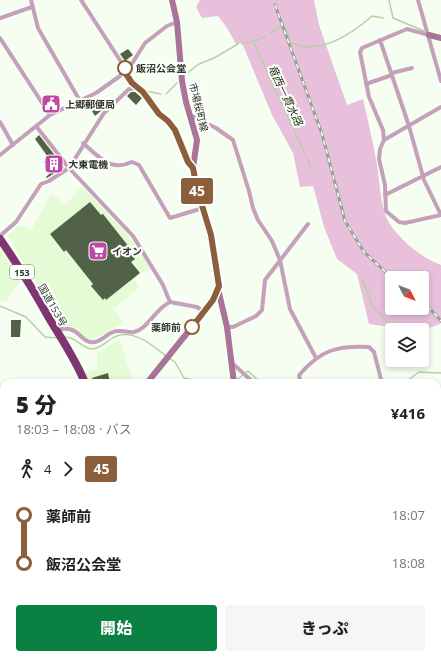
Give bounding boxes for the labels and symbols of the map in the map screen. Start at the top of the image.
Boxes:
marker: 飯沼公会堂 [117,60,133,76]
place label: 飯沼公会堂 [136,61,186,75]
water label: 竜西一貫水路 [265,62,307,129]
street label: 市場桜町線 [186,81,212,133]
public building icon: 上郷郵便局 [40,93,62,115]
place label: 上郷郵便局 [65,97,115,111]
building icon: 大東電機 [43,153,65,175]
place label: 大東電機 [68,157,108,171]
line badge: 45 [179,178,215,204]
supermarket icon: イオン [87,240,109,262]
place label: イオン [112,244,142,258]
road number: 153 [10,265,34,279]
north arrow [385,271,429,315]
street label: 国道153号 [35,281,71,329]
marker: 薬師前 [184,319,200,335]
place label: 薬師前 [151,320,181,334]

